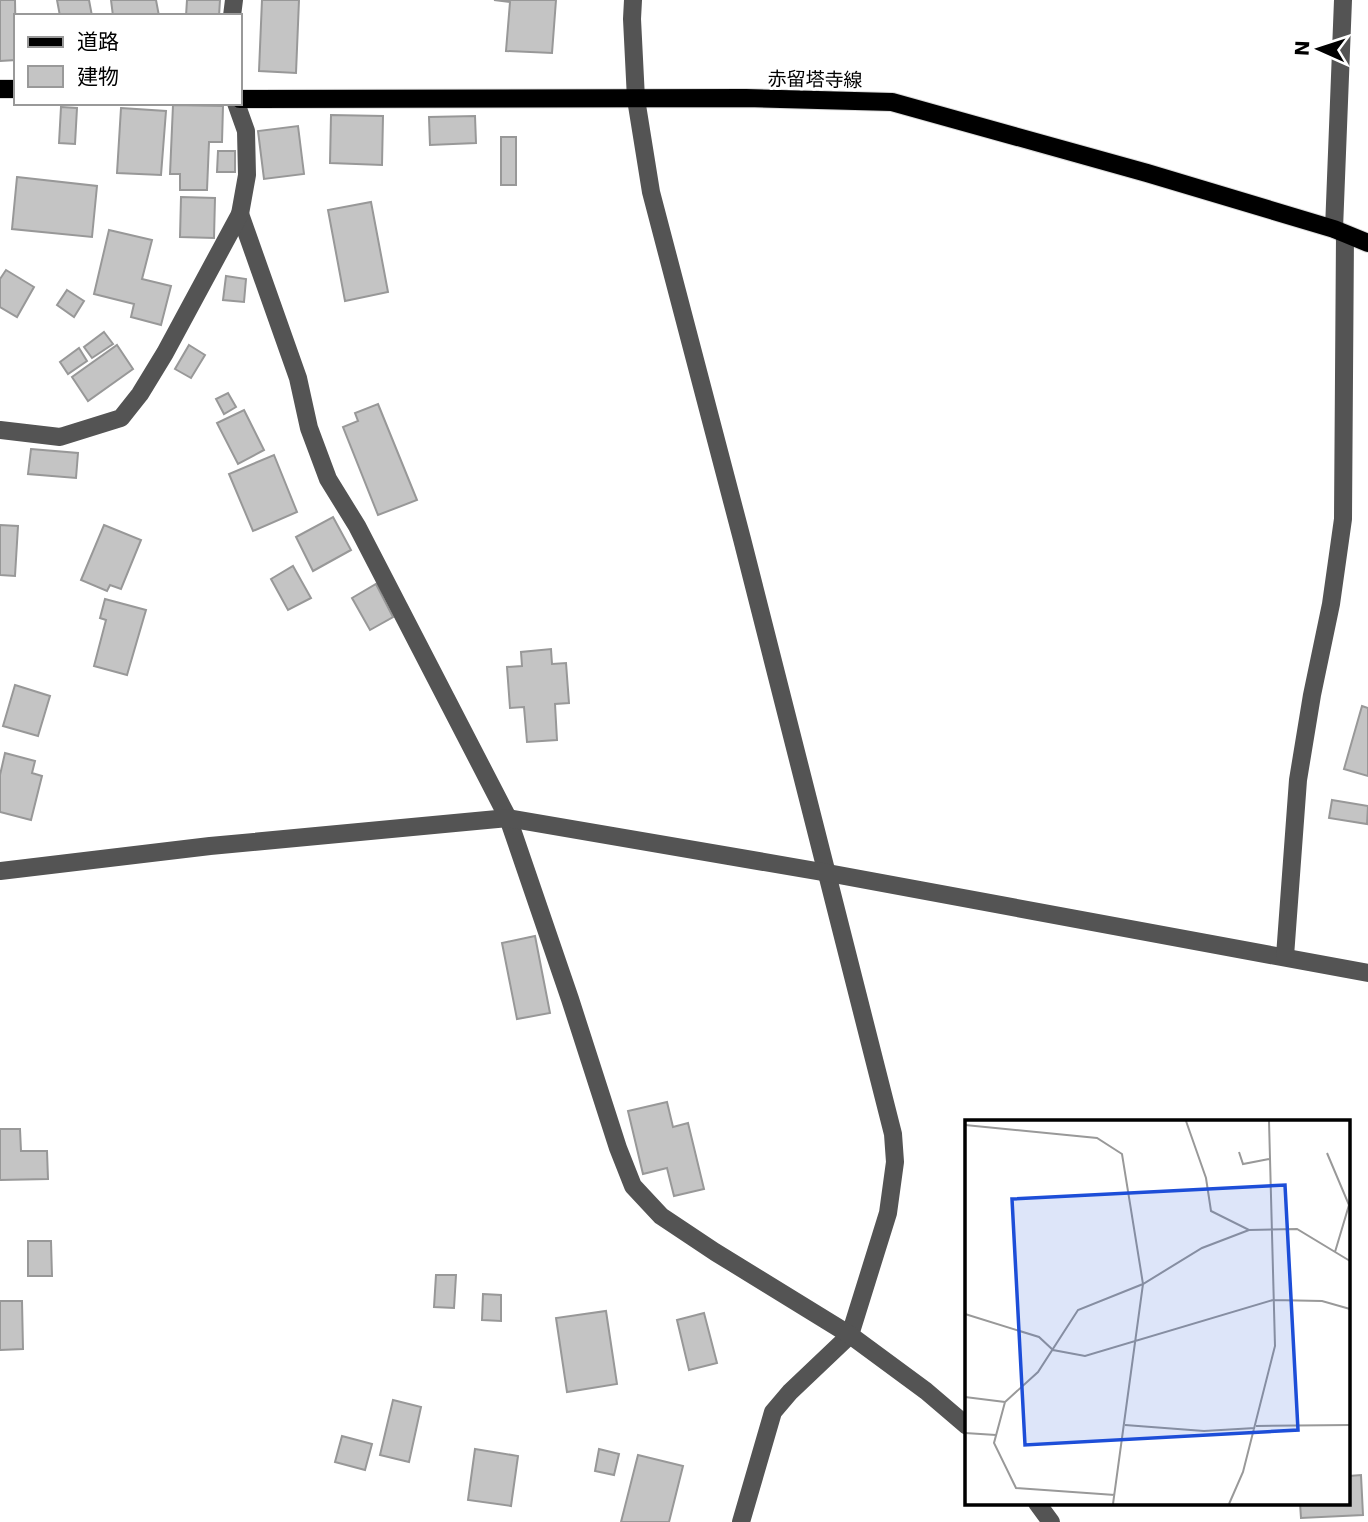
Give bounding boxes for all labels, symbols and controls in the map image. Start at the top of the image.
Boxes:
legend [14,14,242,105]
north arrow [1284,14,1354,84]
text: 道路 [77,30,119,54]
text: N [1291,40,1313,57]
text: 建物 [77,65,119,89]
street label: 赤留塔寺線 [767,67,863,91]
inset map [965,1120,1350,1504]

